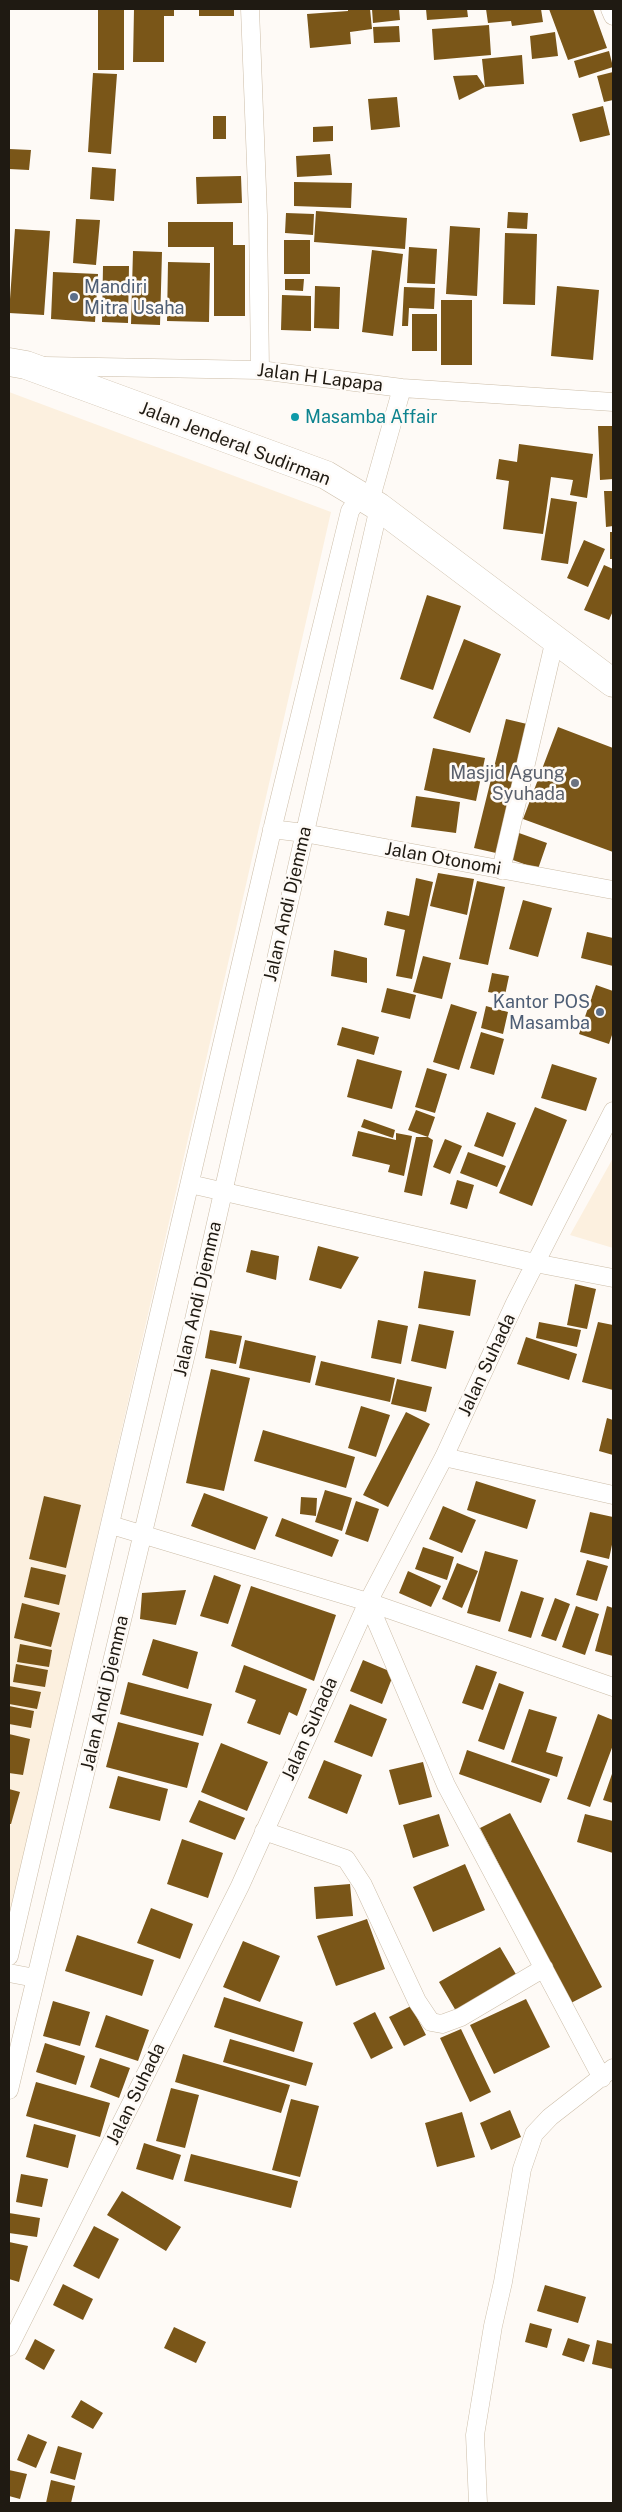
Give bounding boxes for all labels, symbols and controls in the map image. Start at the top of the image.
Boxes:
place label: Mandiri Mitra Usaha [84,276,184,318]
marker: Mandiri Mitra Usaha [68,291,80,303]
street label: Jalan H Lapapa [256,360,384,396]
street label: Jalan Jenderal Sudirman [136,398,334,490]
place label: Masamba Affair [305,406,438,428]
marker: Masamba Affair [289,411,301,423]
place label: Masjid Agung Syuhada [450,762,565,804]
marker: Masjid Agung Syuhada [569,777,581,789]
street label: Jalan Andi Djemma [260,824,316,984]
street label: Jalan Otonomi [383,838,503,880]
place label: Kantor POS Masamba [493,991,590,1034]
marker: Kantor POS Masamba [594,1006,606,1018]
street label: Jalan Andi Djemma [170,1219,226,1379]
street label: Jalan Suhada [454,1310,520,1420]
street label: Jalan Andi Djemma [77,1613,133,1773]
street label: Jalan Suhada [278,1674,342,1784]
street label: Jalan Suhada [102,2040,170,2148]

